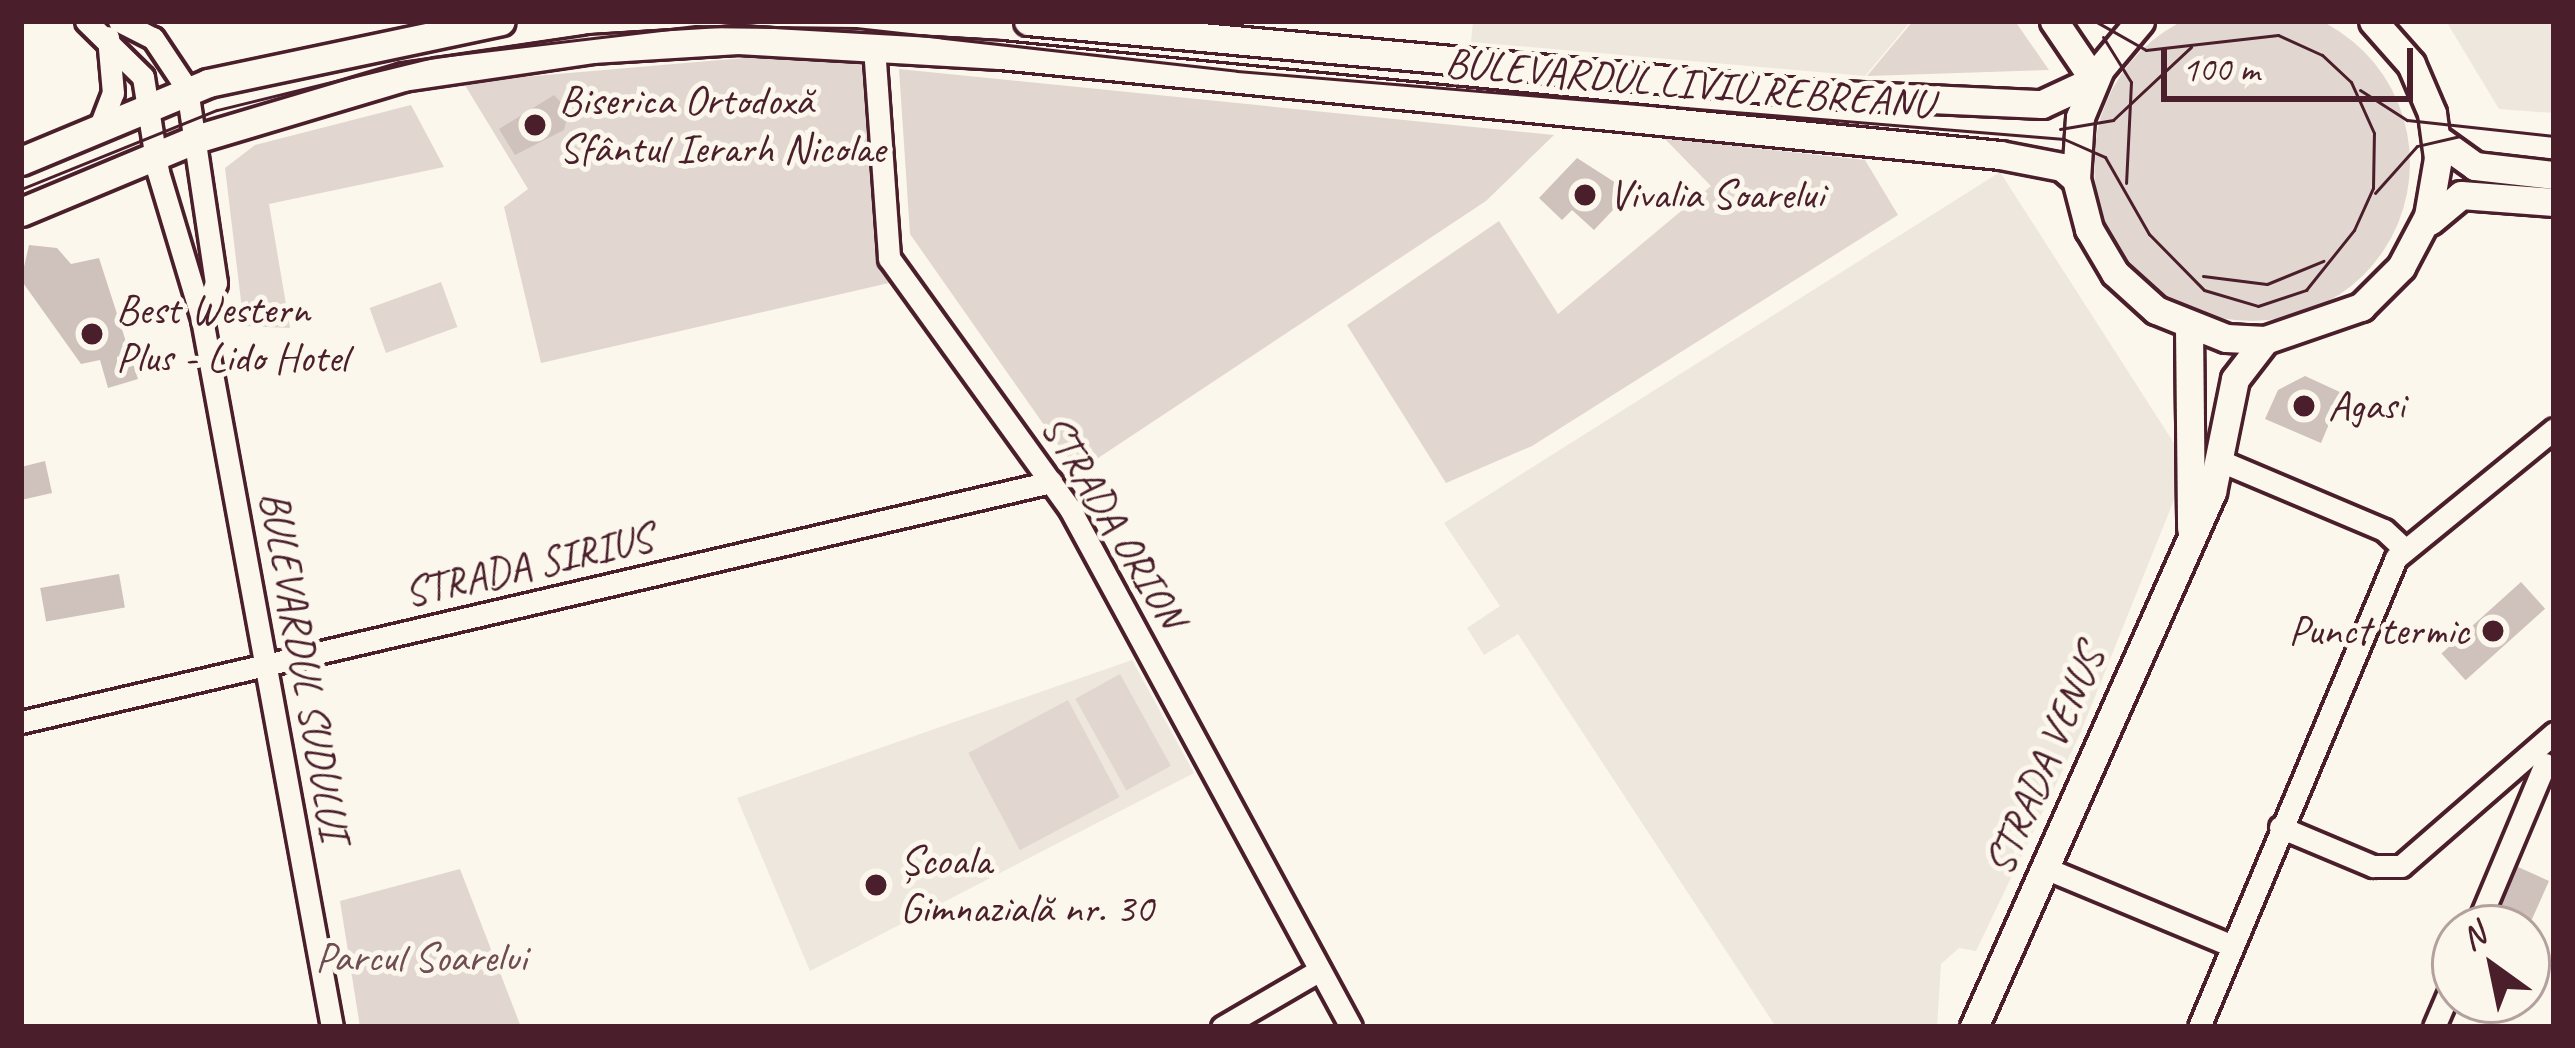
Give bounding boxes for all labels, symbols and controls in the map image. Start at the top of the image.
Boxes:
scale bar [2167,24,2419,98]
street label: BULEVARDUL LIVIU REBREANU [1443,38,1935,130]
text: 100 m [2182,46,2259,92]
place label: Biserica Ortodoxă Sfântul Ierarh Nicolae [559,76,884,174]
marker: Biserica Ortodoxă Sfântul Ierarh Nicolae [522,112,548,138]
place label: Vivalia Soarelui [1609,170,1823,220]
marker: Vivalia Soarelui [1572,182,1598,208]
place label: Best Western Plus - Lido Hotel [116,285,348,384]
marker: Best Western Plus - Lido Hotel [79,321,105,347]
place label: Agasi [2328,381,2405,431]
marker: Agasi [2291,393,2317,419]
street label: STRADA ORION [1029,405,1197,639]
street label: BULEVARDUL SUDULUI [248,488,360,844]
street label: STRADA SIRIUS [399,513,657,619]
place label: Punct termic [2289,606,2469,656]
marker: Punct termic [2480,618,2506,644]
street label: STRADA VENUS [1974,639,2116,883]
place label: Școala Gimnazială nr. 30 [900,836,1153,934]
marker: Școala Gimnazială nr. 30 [863,872,889,898]
north arrow [2431,904,2551,1024]
text: N [2453,913,2493,960]
park label: Parcul Soarelui [316,933,526,983]

